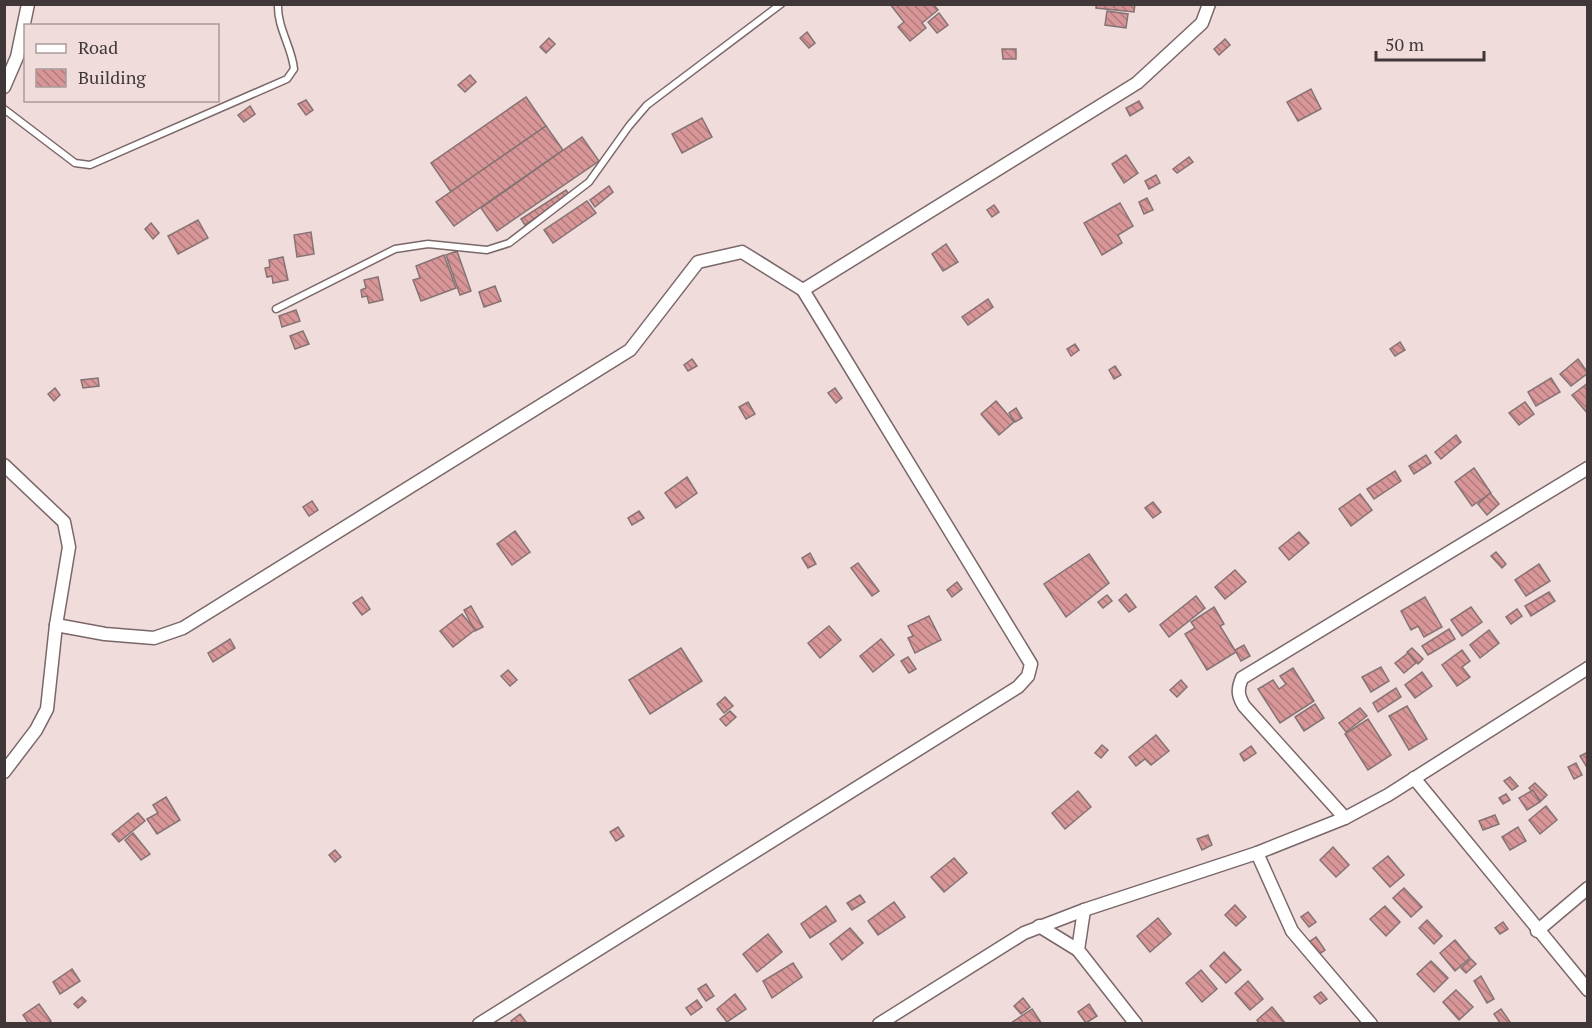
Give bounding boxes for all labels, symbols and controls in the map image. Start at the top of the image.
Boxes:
legend [24,24,219,102]
scale bar [1376,24,1484,62]
text: 50 m [1385,32,1425,56]
text: Road [78,35,118,59]
text: Building [78,65,146,89]

